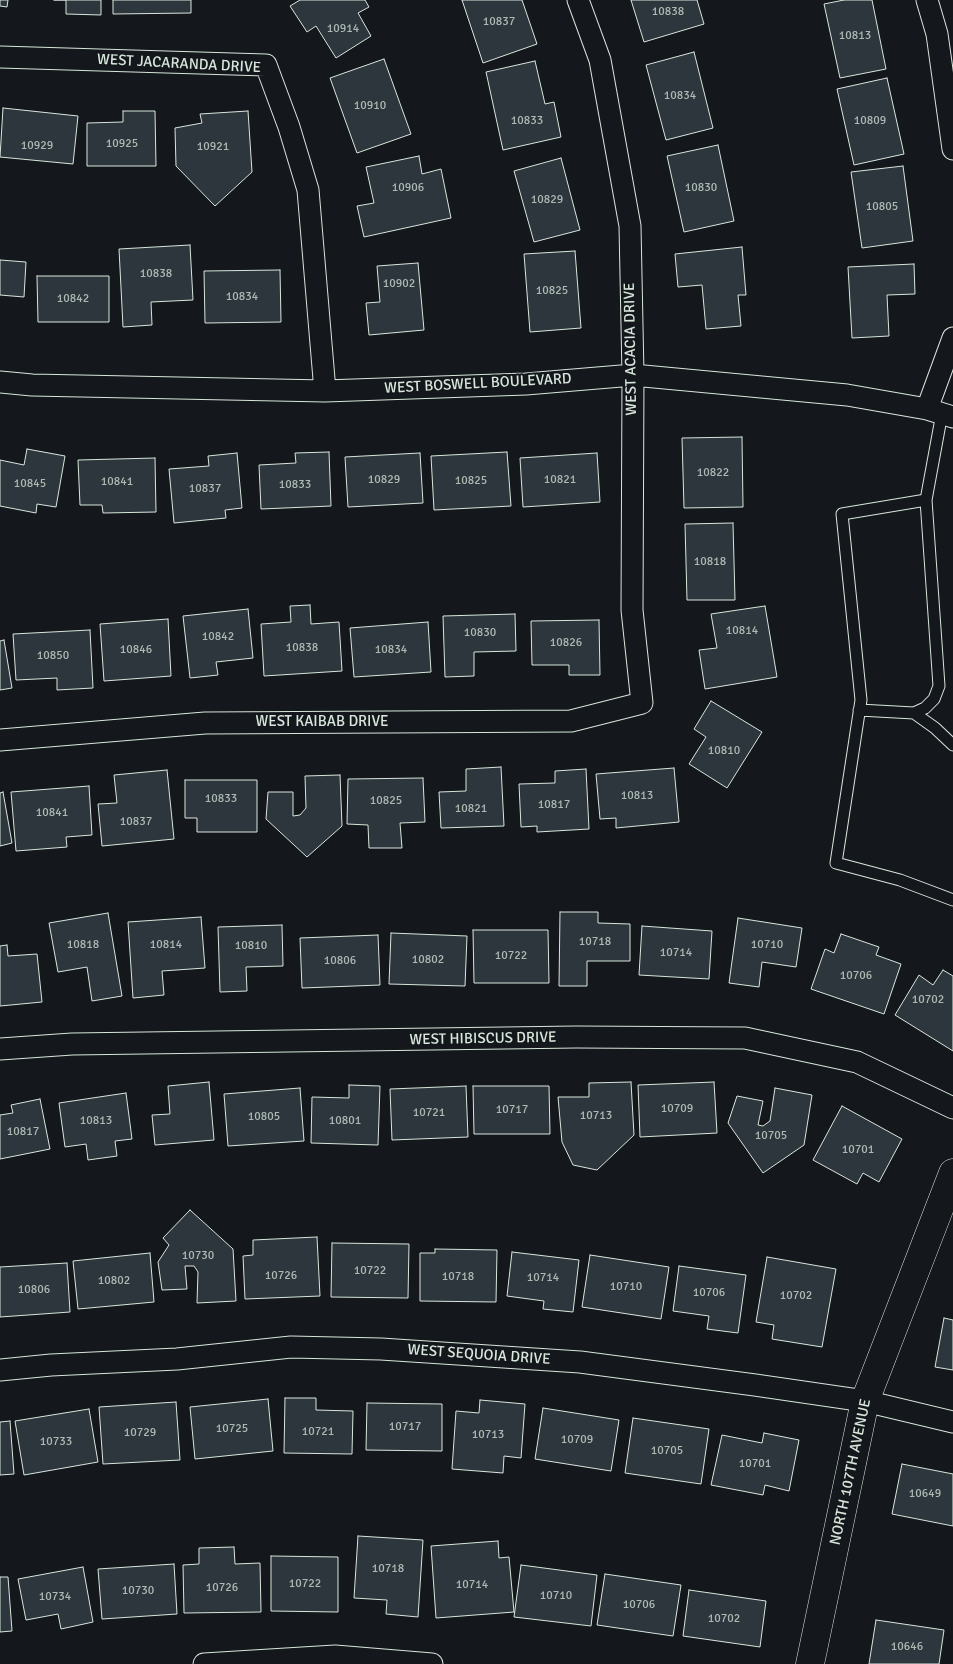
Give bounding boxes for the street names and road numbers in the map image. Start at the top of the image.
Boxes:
street label: WEST JACARANDA DRIVE [97,51,261,77]
street label: WEST ACACIA DRIVE [621,282,641,416]
street label: WEST BOSWELL BOULEVARD [384,370,572,398]
street label: WEST KAIBAB DRIVE [255,713,389,731]
street label: WEST HIBISCUS DRIVE [409,1029,557,1049]
street label: WEST SEQUOIA DRIVE [407,1341,551,1369]
street label: NORTH 107TH AVENUE [827,1397,875,1547]

